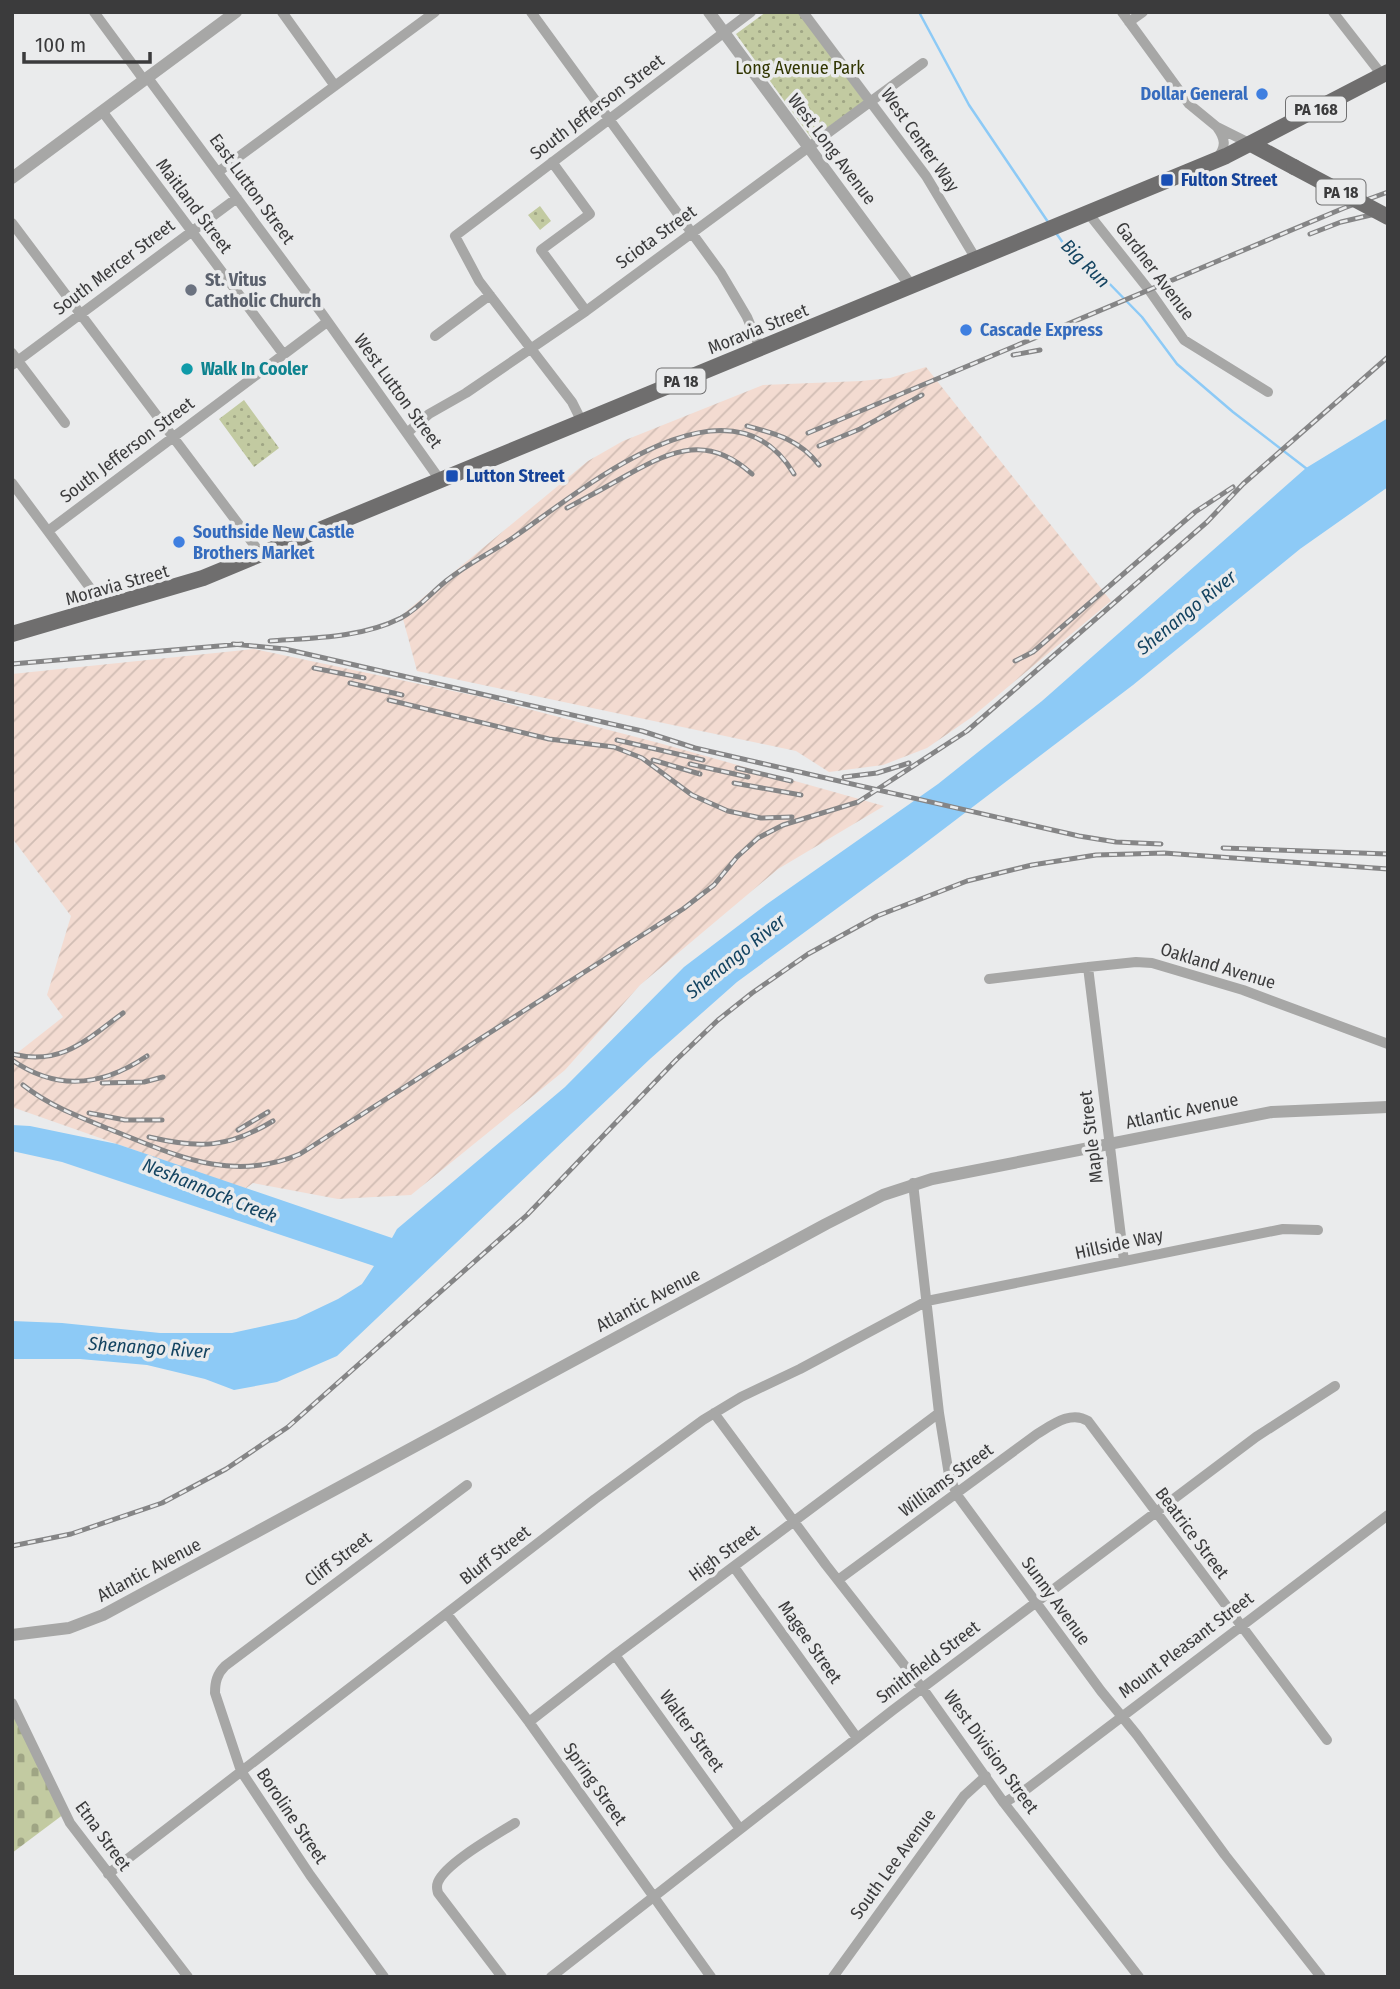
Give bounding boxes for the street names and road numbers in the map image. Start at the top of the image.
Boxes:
street label: South Jefferson Street [526,49,668,165]
street label: West Center Way [876,84,964,196]
street label: West Long Avenue [783,89,881,209]
road number: PA 168 [1286,96,1346,122]
street label: East Lutton Street [205,130,299,248]
street label: Maitland Street [151,154,237,258]
road number: PA 18 [1316,180,1366,204]
street label: Sciota Street [612,200,700,273]
street label: South Mercer Street [49,214,179,320]
street label: Gardner Avenue [1111,217,1199,325]
street label: Moravia Street [705,299,812,359]
street label: West Lutton Street [349,329,447,453]
road number: PA 18 [656,368,706,394]
street label: South Jefferson Street [56,392,198,508]
street label: Moravia Street [63,560,171,610]
street label: Oakland Avenue [1158,938,1278,994]
street label: Atlantic Avenue [1124,1088,1240,1134]
street label: Maple Street [1074,1089,1108,1185]
street label: Hillside Way [1073,1224,1165,1264]
street label: Atlantic Avenue [592,1263,704,1337]
street label: Williams Street [895,1438,997,1521]
street label: Beatrice Street [1150,1483,1234,1583]
street label: High Street [684,1520,764,1586]
street label: Bluff Street [455,1521,535,1589]
street label: Cliff Street [300,1527,376,1591]
street label: Atlantic Avenue [93,1533,205,1607]
street label: Sunny Avenue [1017,1553,1095,1649]
street label: Mount Pleasant Street [1114,1587,1258,1703]
street label: Magee Street [773,1596,847,1688]
street label: Smithfield Street [872,1616,984,1708]
street label: Walter Street [655,1686,729,1776]
street label: West Division Street [939,1686,1043,1818]
street label: Spring Street [559,1738,632,1830]
street label: Boroline Street [252,1764,332,1868]
street label: Etna Street [70,1797,136,1875]
street label: South Lee Avenue [846,1804,940,1923]

